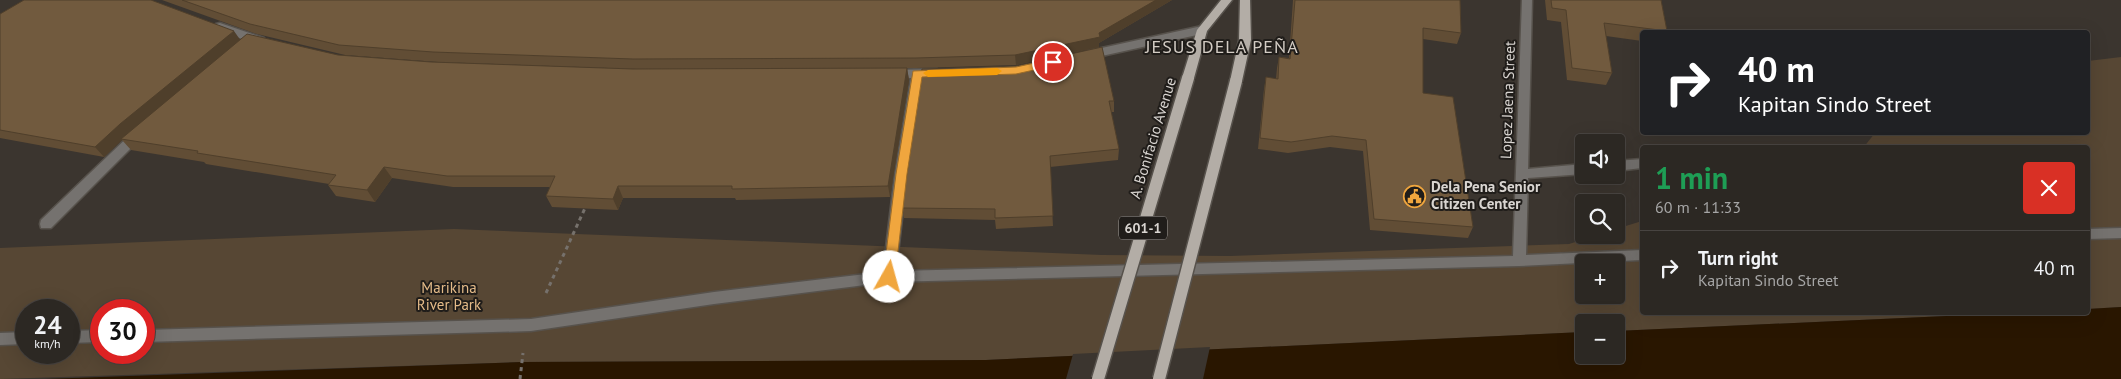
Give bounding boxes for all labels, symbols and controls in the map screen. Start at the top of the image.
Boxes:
district label: JESUS DELA PEÑA [1144,35,1299,58]
pin [1032,41,1074,83]
street label: Lopez Jaena Street [1496,41,1519,159]
text: 40 m [1738,46,1815,92]
icon: arrive [1039,48,1067,76]
icon: right [1655,50,1720,115]
street label: A. Bonifacio Avenue [1125,75,1180,201]
text: Kapitan Sindo Street [1738,90,1931,118]
map controls [1575,134,1625,364]
button: sound [1575,134,1625,184]
text: 1 min [1655,158,1728,197]
button: close [2023,162,2075,214]
place label: Dela Pena Senior Citizen Center [1431,177,1541,213]
public building icon: Dela Pena Senior Citizen Center [1403,184,1427,208]
button: search [1575,194,1625,244]
text: 60 m · 11:33 [1655,197,1741,217]
road number: 601-1 [1119,217,1167,240]
text: Turn right [1698,246,1778,270]
position arrow [862,250,914,302]
button: + [1575,254,1625,304]
icon: right [1655,254,1683,282]
text: 40 m [2034,256,2075,280]
text: Kapitan Sindo Street [1698,270,1838,290]
park label: Marikina River Park [417,278,482,314]
speed limit sign: 30 [90,299,155,364]
text: 24 [33,309,62,341]
button: − [1575,314,1625,364]
text: km/h [34,336,61,351]

